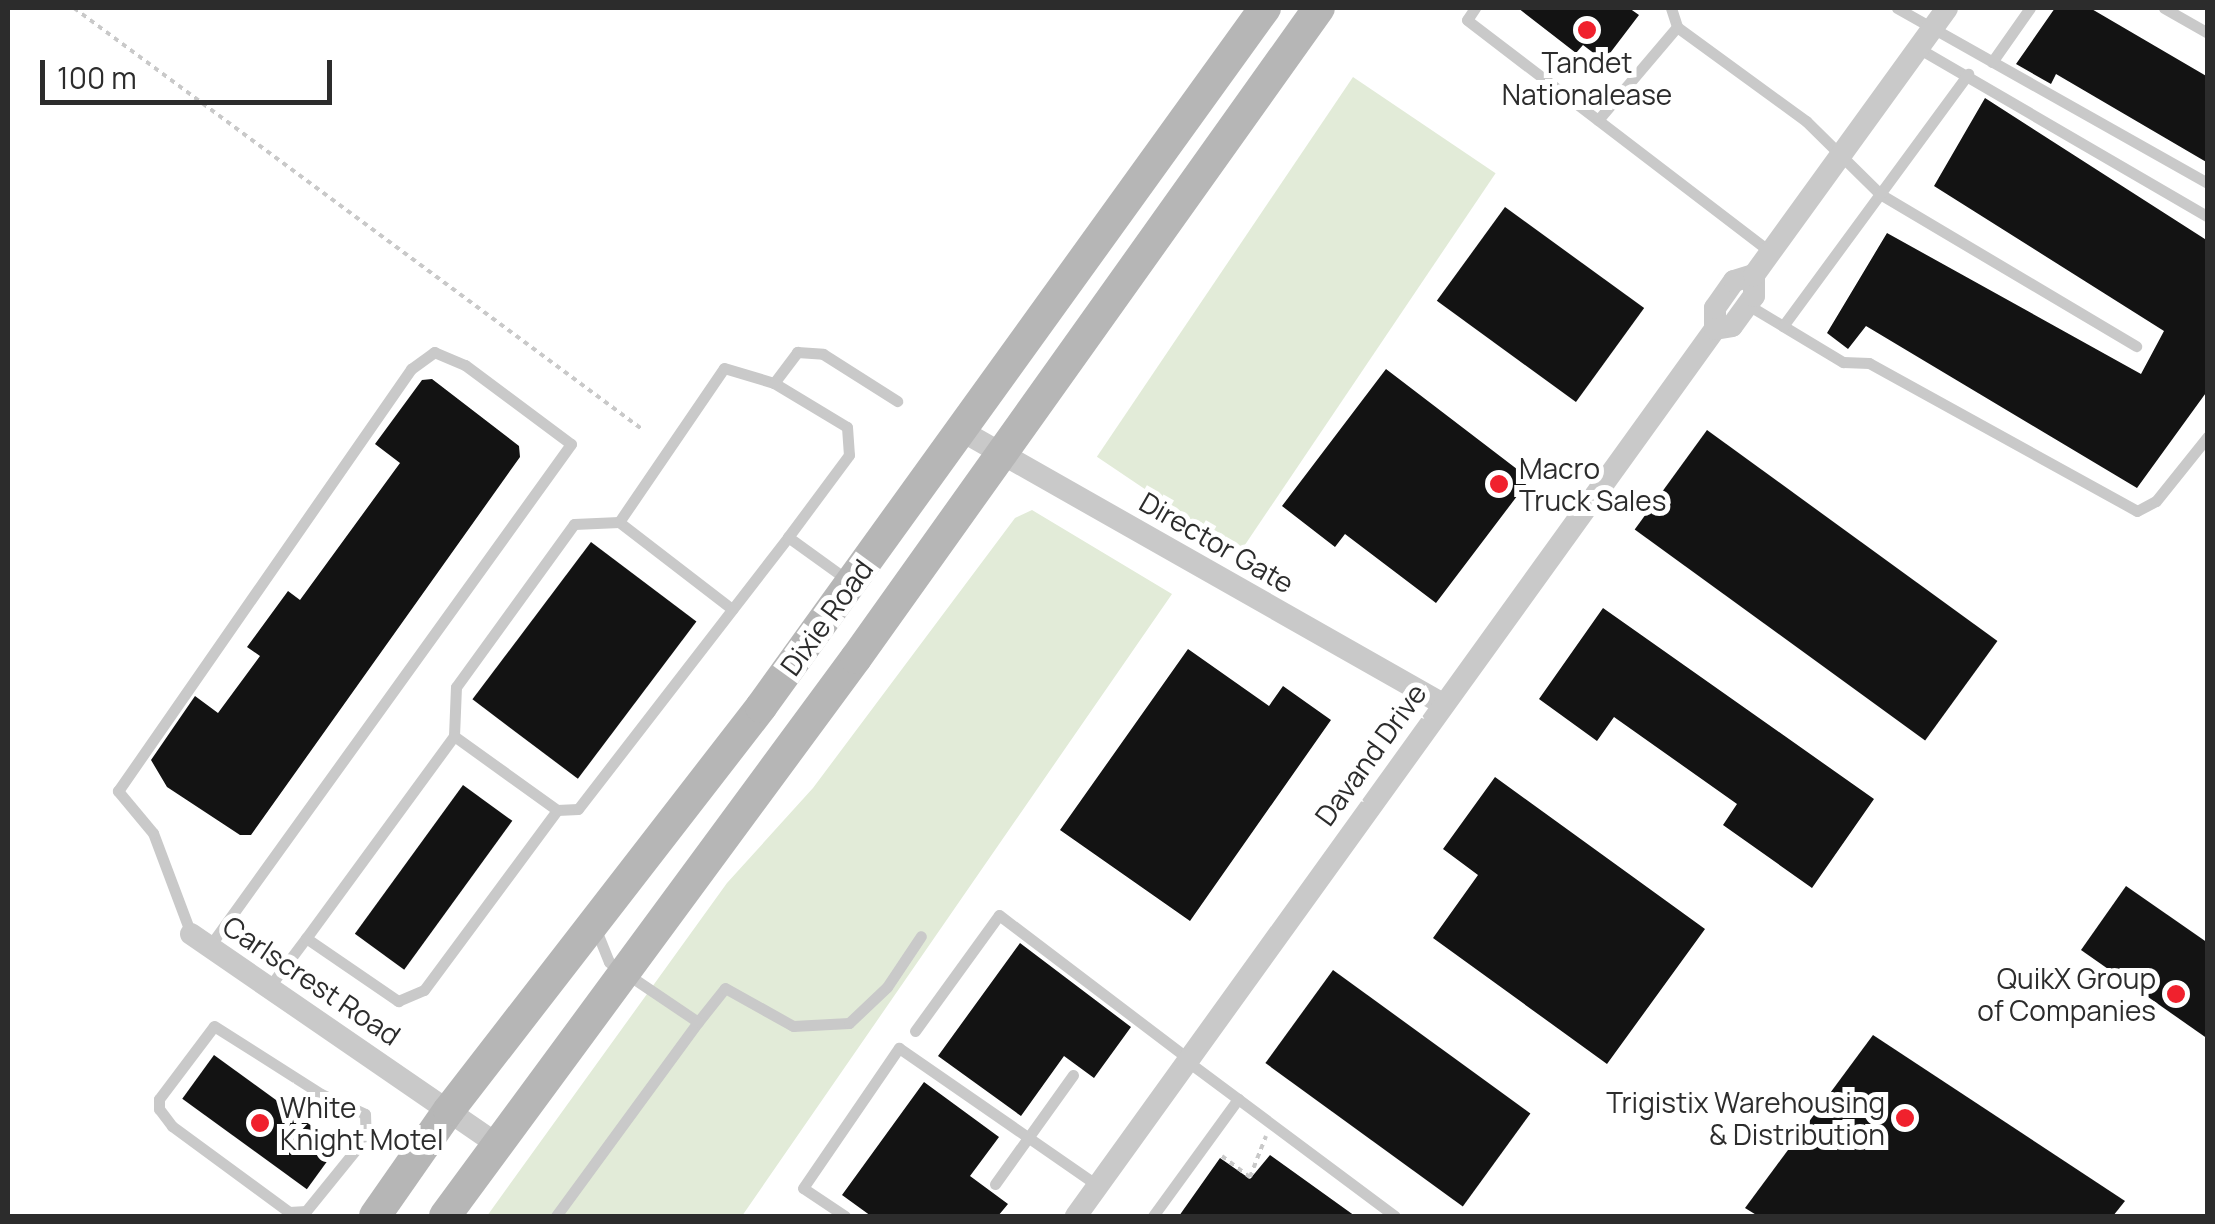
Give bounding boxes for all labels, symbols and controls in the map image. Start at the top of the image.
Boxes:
marker: Tandet Nationalease [1576,19,1598,41]
scale bar [45,40,338,102]
place label: Tandet Nationalease [1502,45,1672,111]
text: 100 m [57,57,137,98]
place label: Macro Truck Sales [1519,451,1666,517]
marker: Macro Truck Sales [1488,473,1510,495]
street label: Director Gate [1134,484,1300,600]
street label: Dixie Road [773,553,879,681]
street label: Davand Drive [1307,677,1433,831]
street label: Carlscrest Road [217,908,407,1052]
place label: QuikX Group of Companies [1977,961,2156,1027]
marker: QuikX Group of Companies [2165,983,2187,1005]
place label: Trigistix Warehousing & Distribution [1606,1085,1885,1151]
place label: White Knight Motel [280,1090,443,1156]
marker: Trigistix Warehousing & Distribution [1894,1107,1916,1129]
marker: White Knight Motel [249,1112,271,1134]

